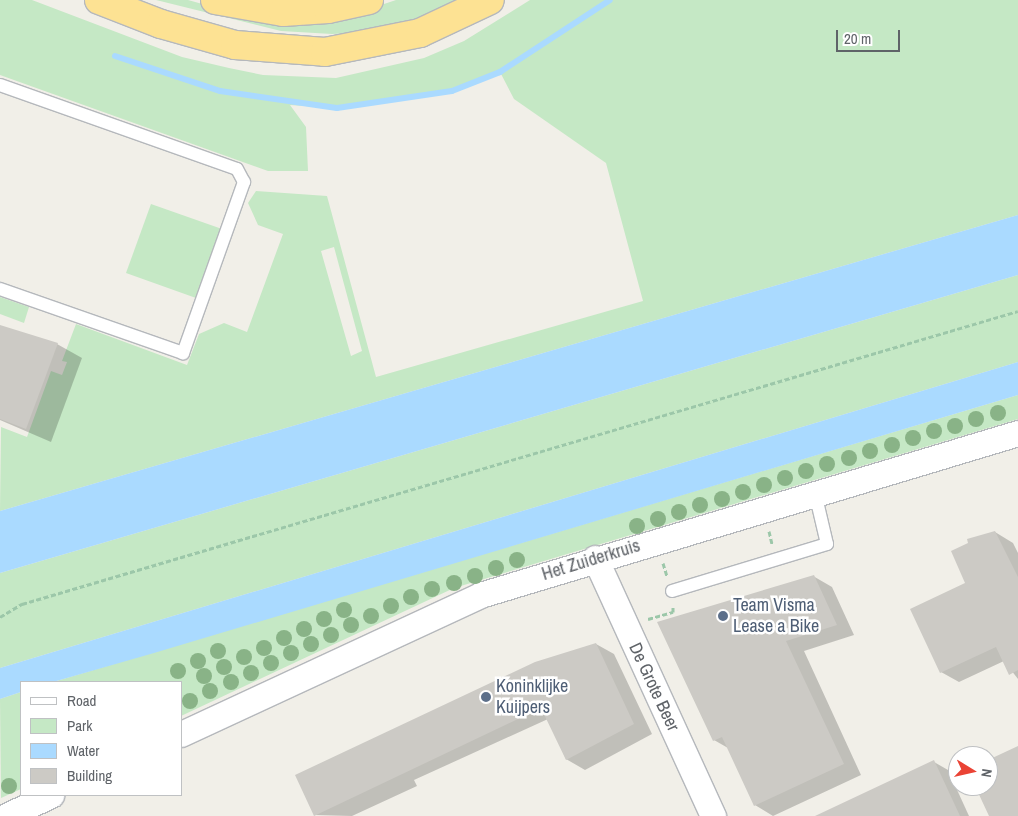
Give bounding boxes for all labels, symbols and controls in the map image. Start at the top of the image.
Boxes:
scale bar [838,20,902,52]
text: 20 m [844,28,871,49]
street label: Het Zuiderkruis [539,535,643,585]
place label: Team Visma Lease a Bike [733,595,819,638]
marker: Team Visma Lease a Bike [717,610,729,622]
street label: De Grote Beer [624,639,684,735]
place label: Koninklijke Kuijpers [496,676,568,719]
legend [20,681,182,796]
text: Road [67,690,96,711]
marker: Koninklijke Kuijpers [480,691,492,703]
text: Park [67,715,92,736]
text: Water [67,740,99,761]
north arrow [948,746,998,796]
text: Building [67,765,112,786]
text: N [977,768,996,779]

